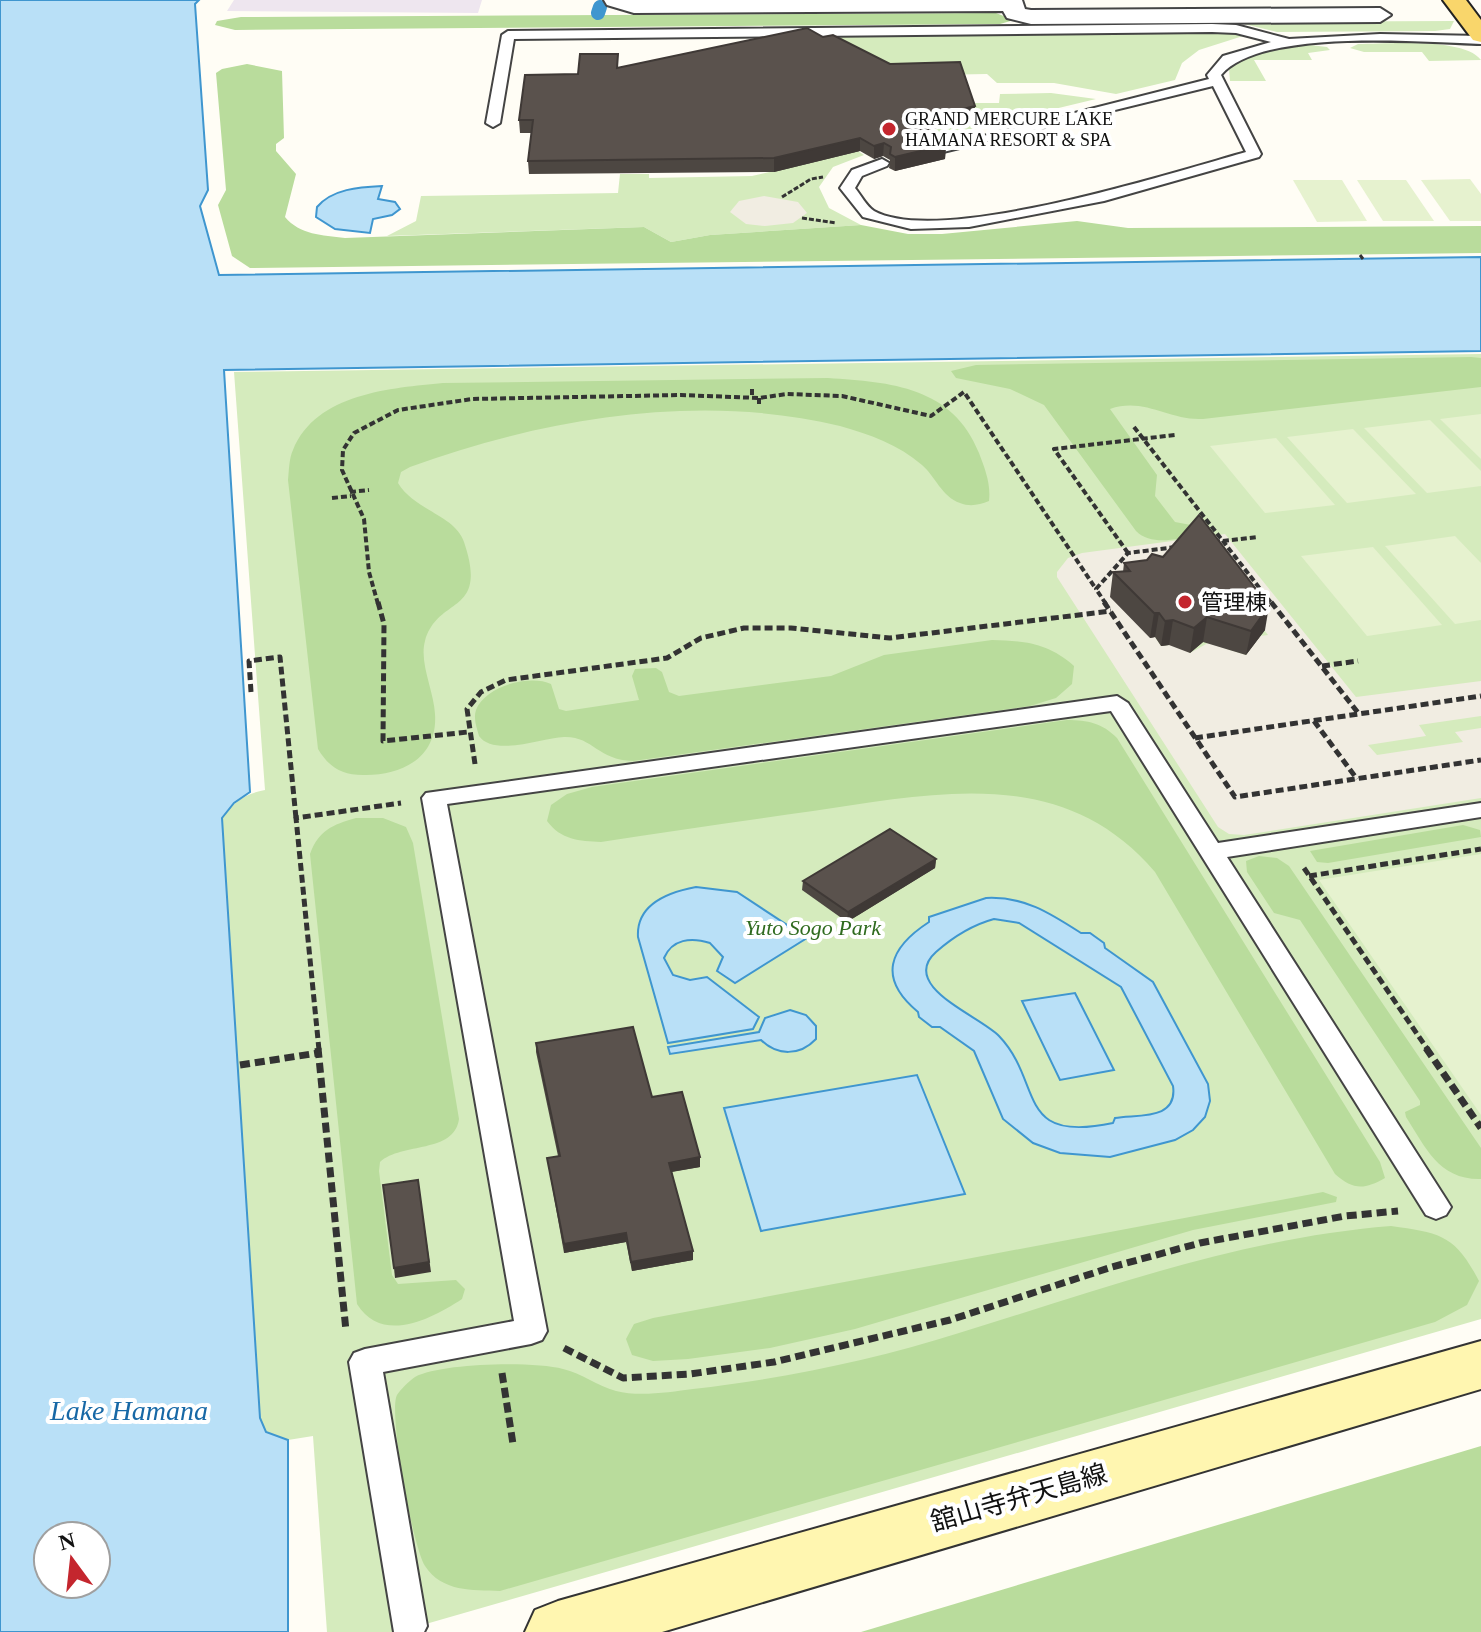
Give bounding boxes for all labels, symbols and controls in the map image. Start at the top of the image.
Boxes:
place label: GRAND MERCURE LAKE HAMANA RESORT & SPA [905,109,1113,150]
marker: GRAND MERCURE LAKE HAMANA RESORT & SPA [880,120,898,138]
place label: 管理棟 [1201,590,1267,615]
marker: 管理棟 [1176,593,1194,611]
park label: Yuto Sogo Park [745,915,882,940]
water label: Lake Hamana [49,1395,208,1426]
street label: 舘山寺弁天島線 [928,1459,1110,1537]
north arrow [32,1520,112,1600]
text: N [56,1527,78,1555]

